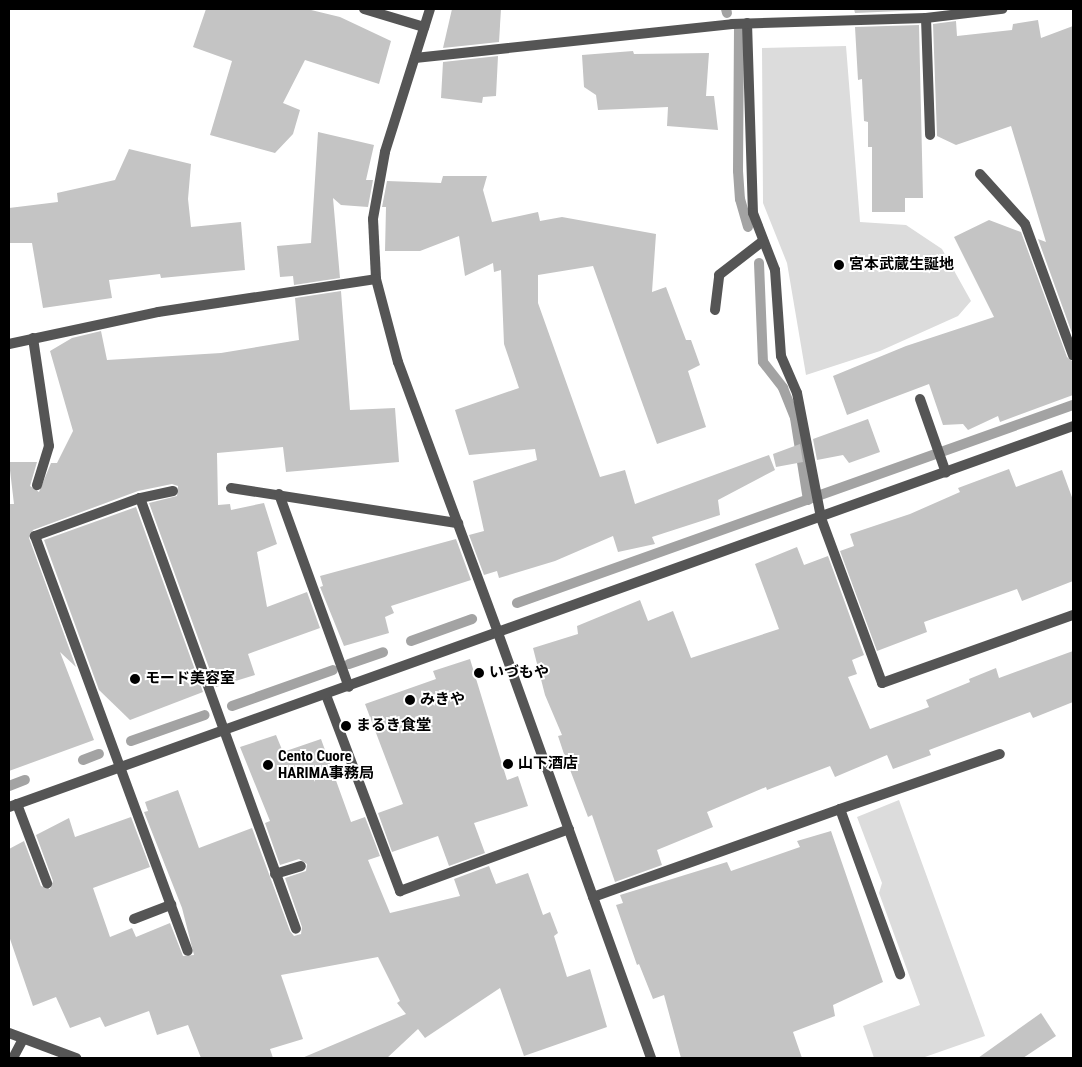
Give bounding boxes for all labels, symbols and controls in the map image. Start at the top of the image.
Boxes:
place label: 宮本武蔵生誕地 [849,256,954,274]
marker: 宮本武蔵生誕地 [833,259,845,271]
place label: いづもや [489,664,549,682]
marker: いづもや [473,667,485,679]
place label: モード美容室 [145,670,235,688]
marker: モード美容室 [129,673,141,685]
place label: みきや [420,691,465,709]
marker: みきや [404,694,416,706]
place label: まるき食堂 [356,717,431,735]
marker: まるき食堂 [340,720,352,732]
place label: Cento Cuore HARIMA事務局 [278,747,374,782]
place label: 山下酒店 [518,755,578,773]
marker: 山下酒店 [502,758,514,770]
marker: Cento Cuore HARIMA事務局 [262,759,274,771]

